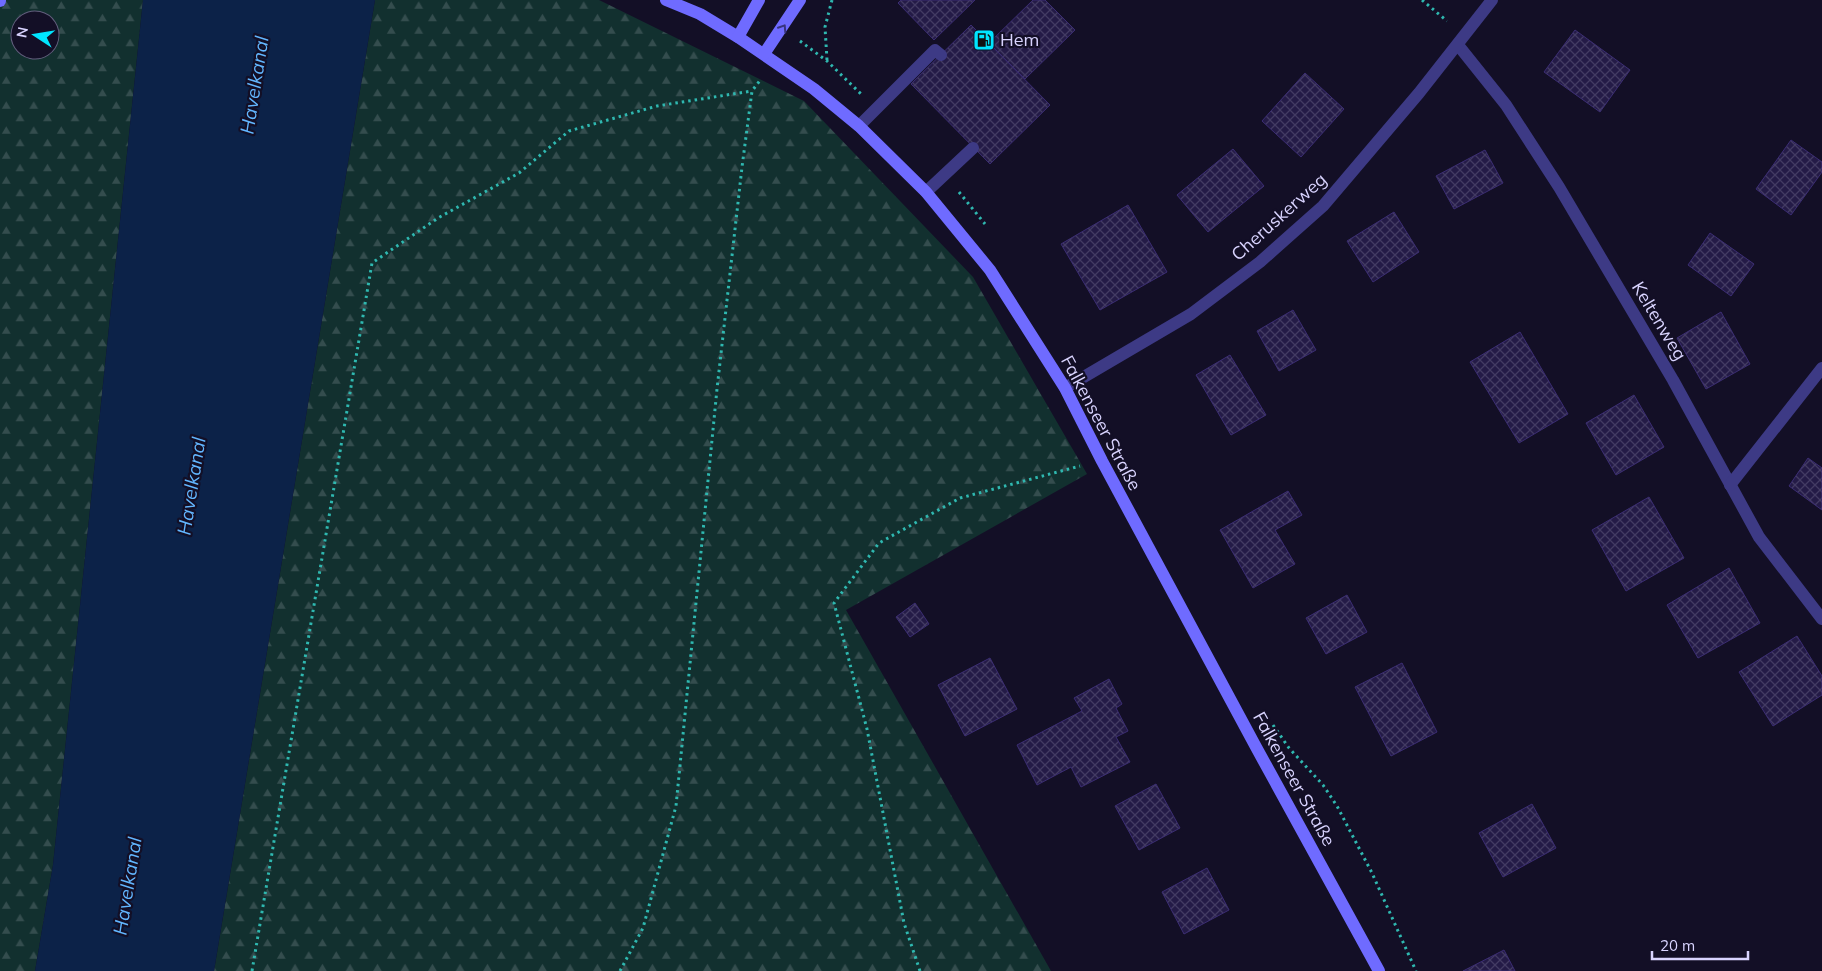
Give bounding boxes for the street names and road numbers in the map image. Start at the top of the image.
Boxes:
street label: Cheruskerweg [1226,168,1331,266]
street label: Keltenweg [1627,277,1692,364]
street label: Falkenseer Straße [1056,351,1147,494]
street label: Falkenseer Straße [1248,708,1341,850]

